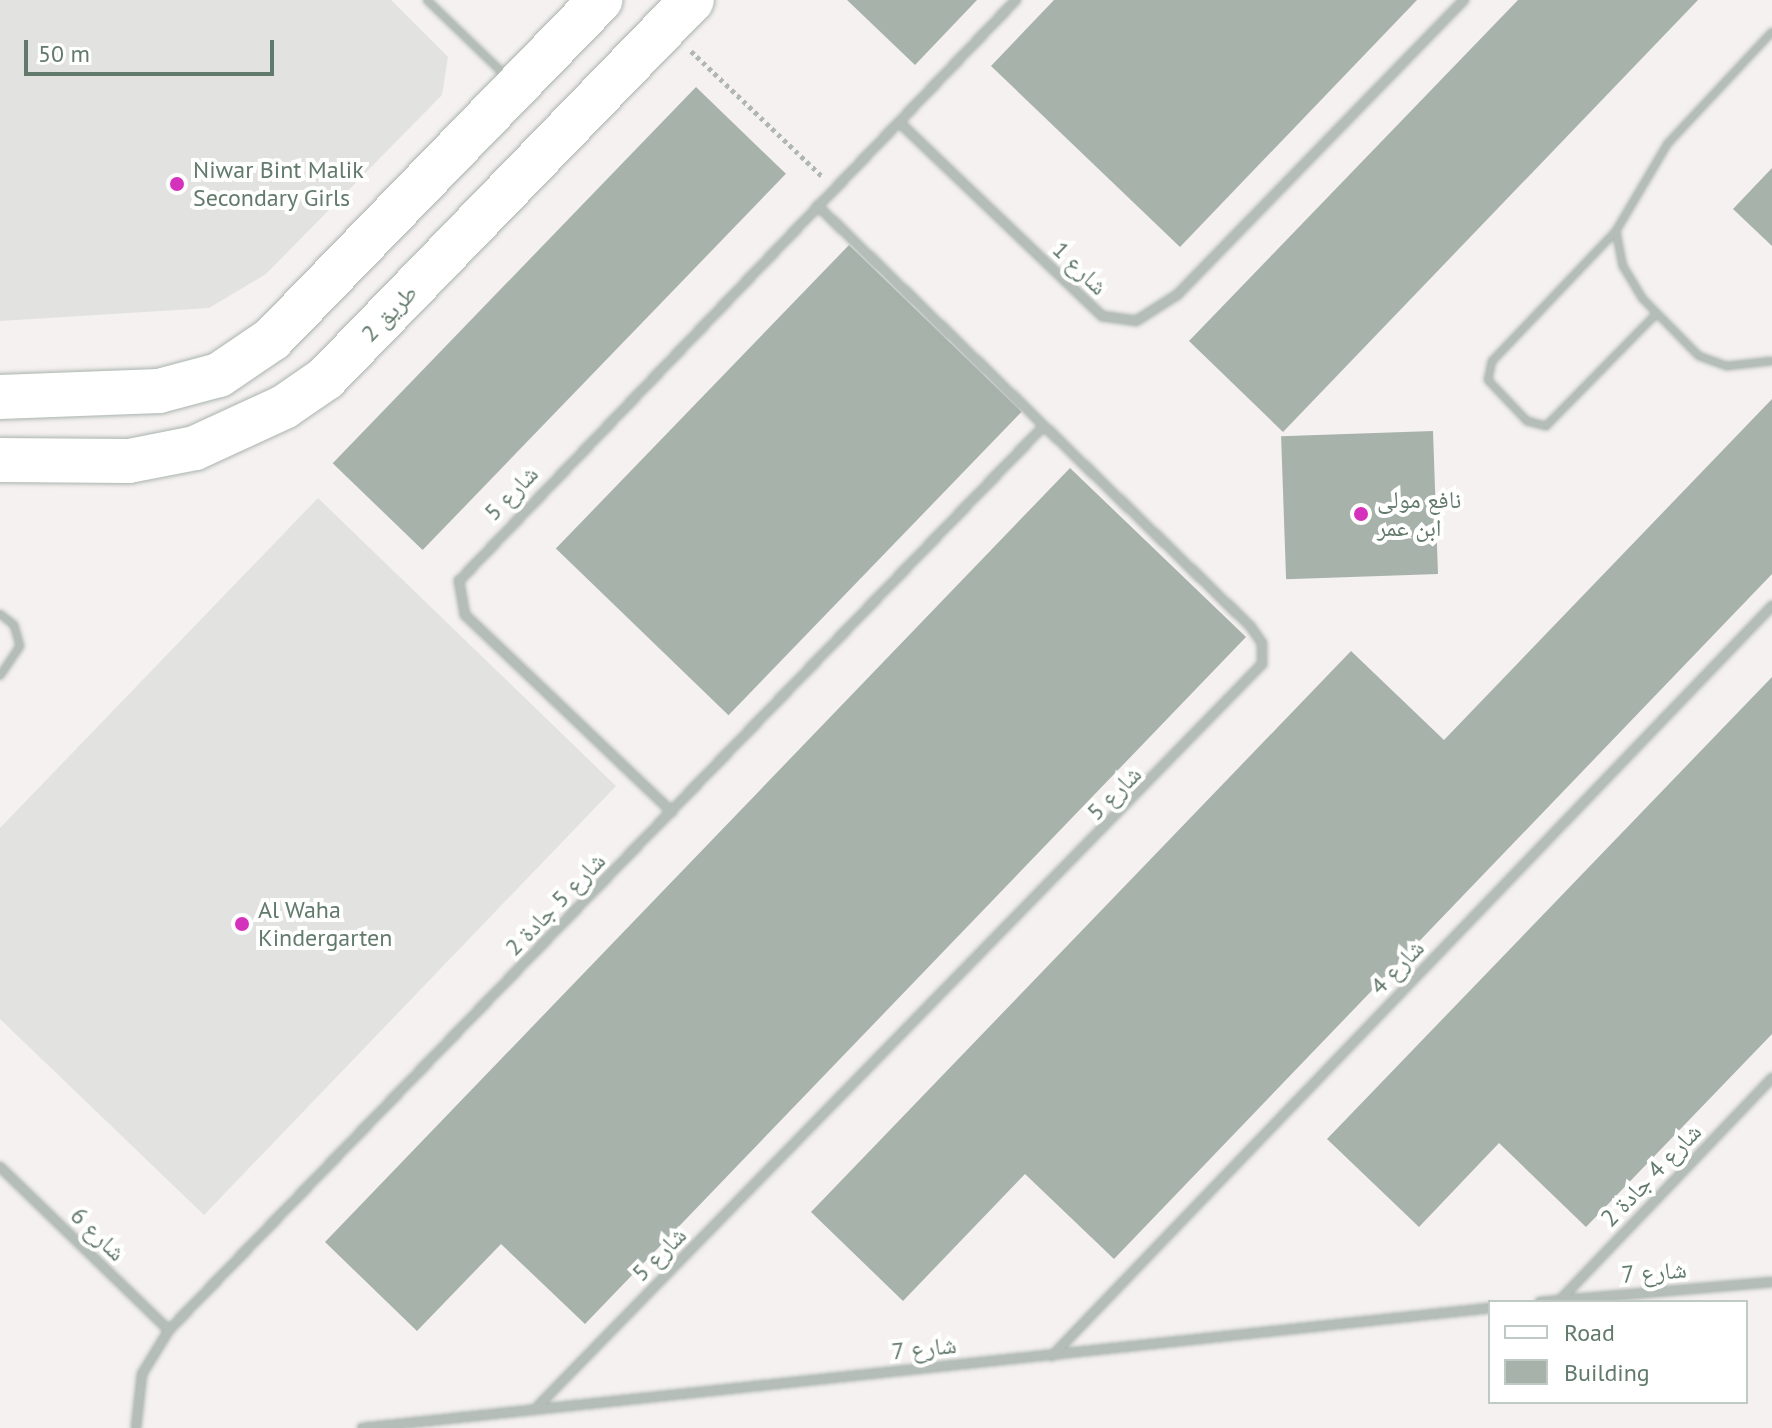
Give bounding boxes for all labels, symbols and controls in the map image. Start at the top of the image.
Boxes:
scale bar [28,24,278,74]
text: 50 m [38,38,90,69]
place label: Niwar Bint Malik Secondary Girls [193,156,364,212]
marker: Niwar Bint Malik Secondary Girls [168,175,186,193]
street label: شارع 1 [1047,235,1113,301]
street label: طريق 2 [355,278,423,348]
street label: شارع 5 [478,460,544,526]
place label: نافع مولى ابن عمر [1377,486,1461,542]
marker: نافع مولى ابن عمر [1352,505,1370,523]
street label: شارع 5 [1081,760,1147,826]
street label: شارع 5 جادة 2 [499,846,611,962]
place label: Al Waha Kindergarten [258,896,392,952]
marker: Al Waha Kindergarten [233,915,251,933]
street label: شارع 4 [1364,934,1430,1000]
street label: شارع 4 جادة 2 [1595,1117,1707,1233]
street label: شارع 6 [65,1201,131,1267]
street label: شارع 5 [626,1221,692,1287]
street label: شارع 7 [1620,1255,1688,1289]
legend [1488,1300,1748,1404]
text: Road [1564,1317,1615,1348]
street label: شارع 7 [890,1330,958,1366]
text: Building [1564,1357,1650,1388]

